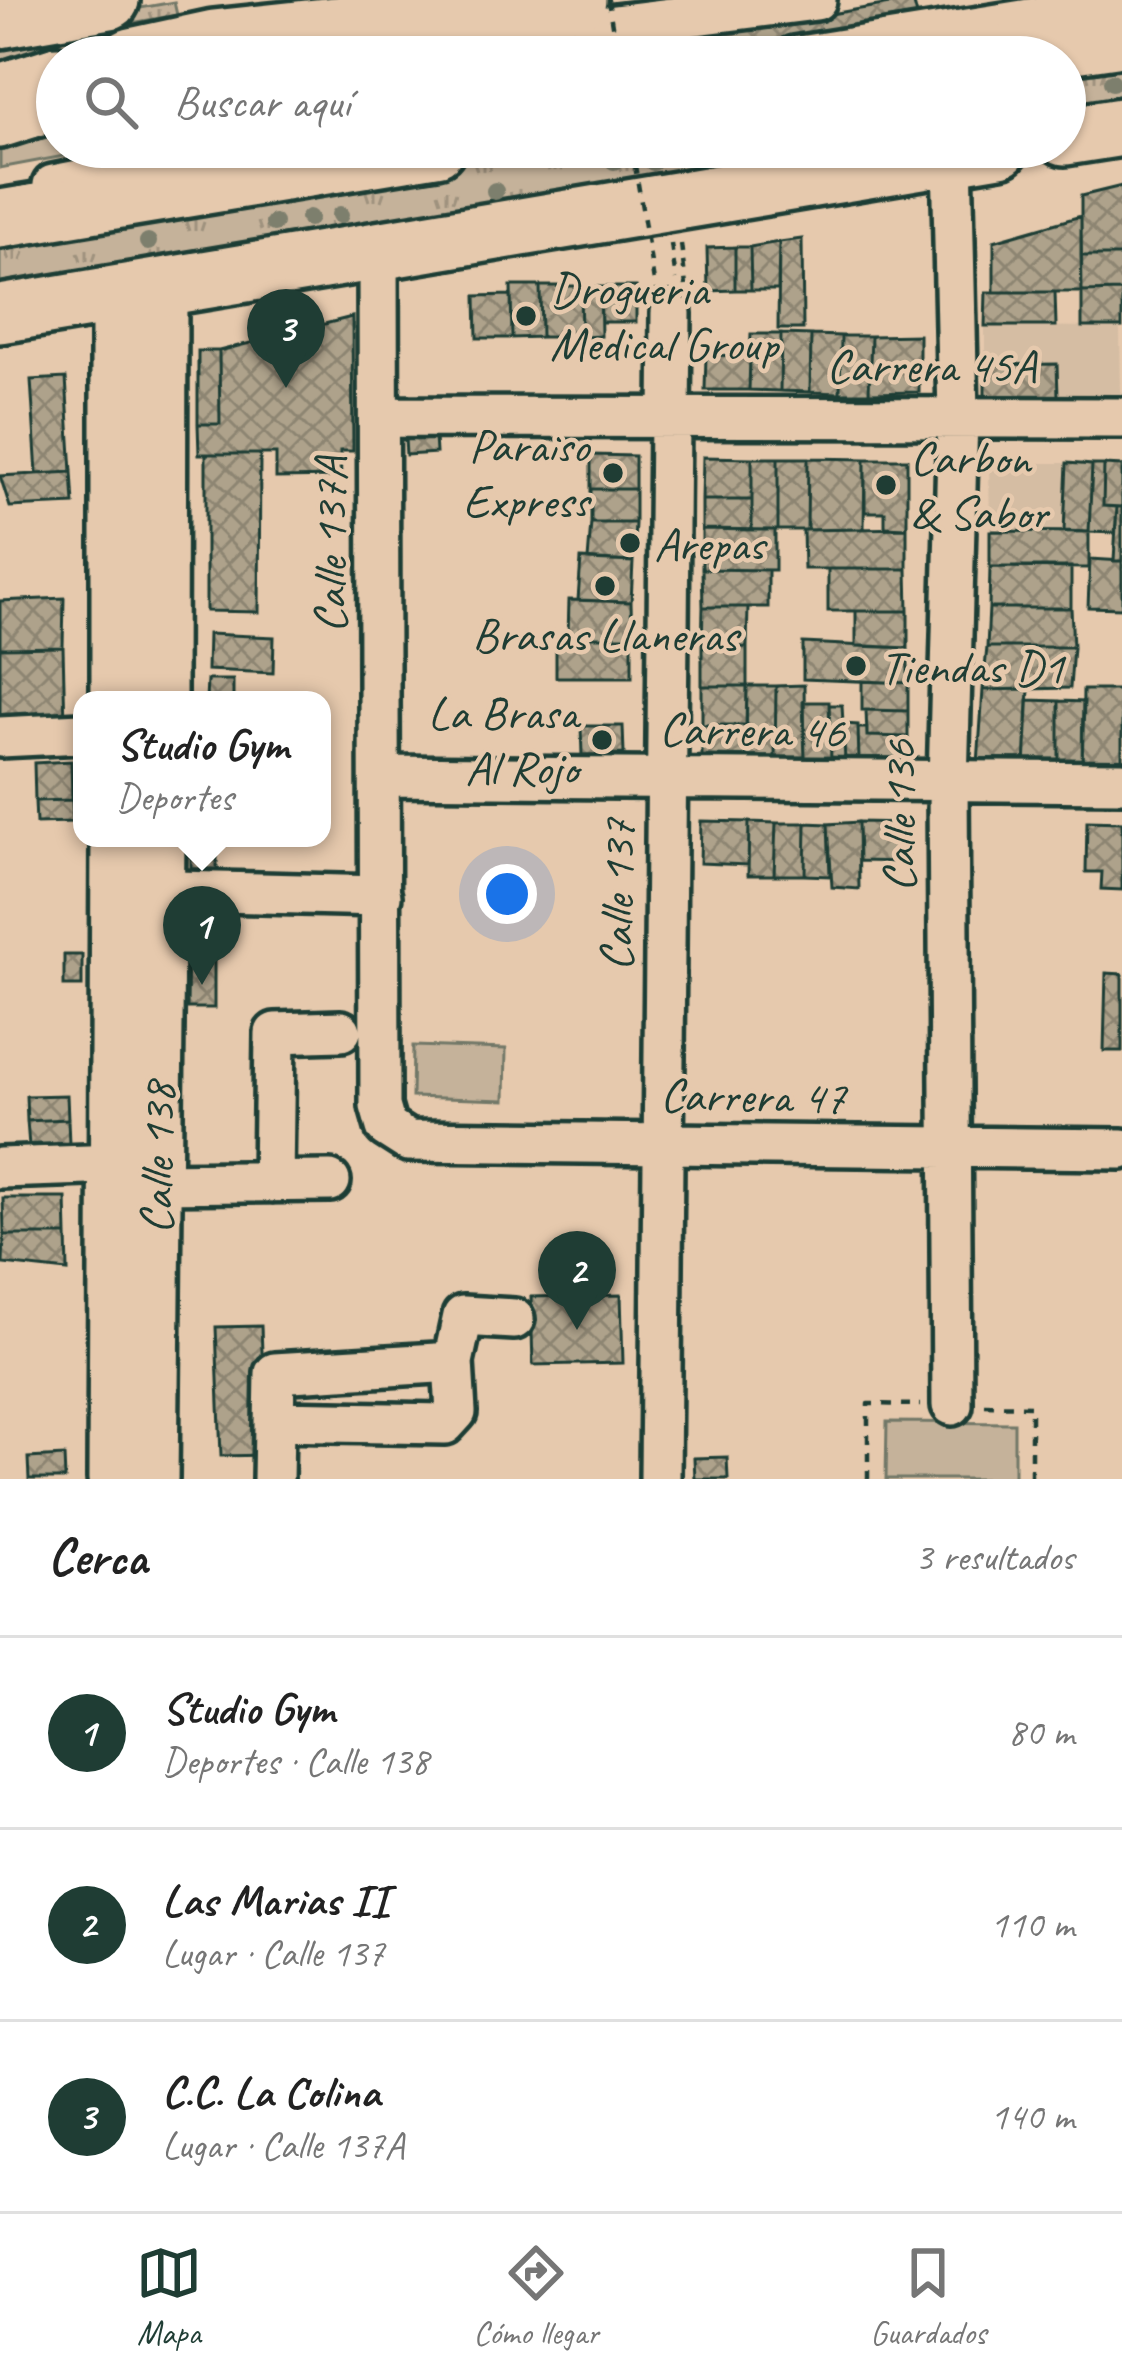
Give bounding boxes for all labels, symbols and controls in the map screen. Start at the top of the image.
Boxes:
search box [36,36,1086,168]
icon: search [78,69,144,135]
text: Buscar aquí [174,74,350,131]
place label: Drogueria Medical Group [550,259,781,374]
pin: 3 [247,289,325,388]
marker: Drogueria Medical Group [513,303,539,329]
street label: Carrera 45A [826,336,1038,396]
place label: Paraiso Express [463,416,593,531]
place label: Carbon & Sabor [910,428,1051,543]
street label: Calle 137A [300,455,360,633]
marker: Paraiso Express [600,460,626,486]
marker: Carbon & Sabor [873,472,899,498]
place label: Arepas [654,514,768,574]
marker: Arepas [617,530,643,556]
marker: Brasas Llaneras [592,573,618,599]
place label: Brasas Llaneras [472,605,742,665]
place label: Tiendas D1 [880,637,1066,697]
marker: Tiendas D1 [843,653,869,679]
place label: La Brasa Al Rojo [428,683,583,798]
popup [73,691,331,847]
street label: Carrera 46 [659,698,847,762]
text: Studio Gym [116,716,288,773]
marker: La Brasa Al Rojo [589,727,615,753]
street label: Calle 136 [869,739,929,892]
text: Deportes [116,773,233,822]
street label: Calle 137 [586,816,648,971]
your location [477,864,537,924]
pin: 1 [163,886,241,985]
street label: Carrera 47 [660,1064,849,1128]
street label: Calle 138 [126,1077,188,1234]
pin: 2 [538,1231,616,1330]
text: Cerca [48,1525,147,1589]
text: 3 resultados [915,1533,1074,1582]
text: Studio Gym [162,1680,334,1737]
text: 1 [78,1708,96,1757]
text: 80 m [1008,1708,1074,1757]
text: Deportes · Calle 138 [162,1737,429,1786]
text: Las Marias II [162,1872,389,1929]
text: 2 [78,1900,96,1949]
text: 110 m [990,1900,1074,1949]
text: Lugar · Calle 137 [162,1929,385,1978]
text: C.C. La Colina [162,2064,380,2121]
text: 3 [78,2092,96,2141]
text: 140 m [990,2092,1074,2141]
text: Lugar · Calle 137A [162,2121,404,2170]
tab: Mapa [136,2240,202,2354]
tab: Cómo llegar [474,2240,599,2354]
tab: Guardados [870,2240,986,2354]

